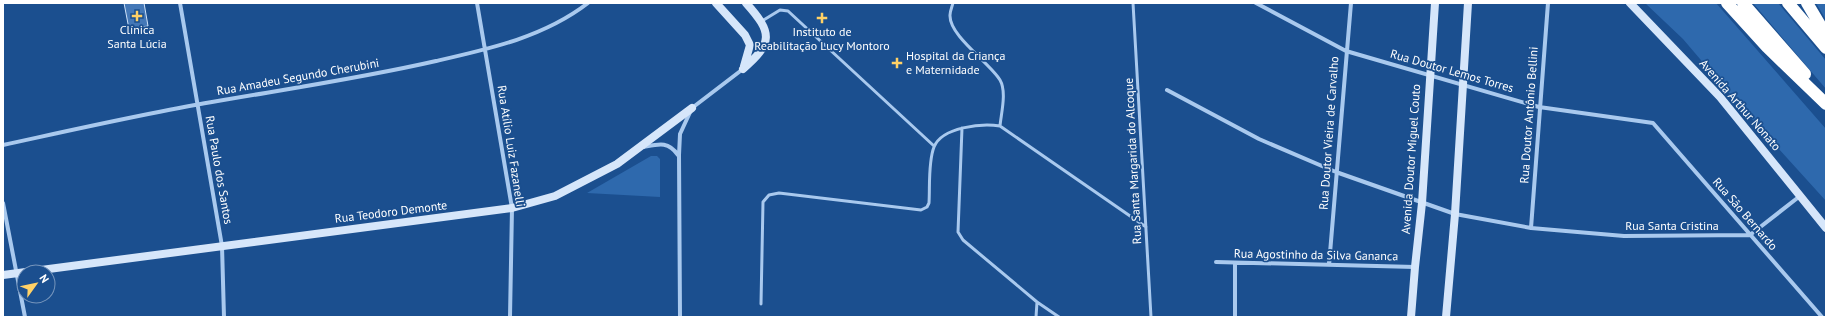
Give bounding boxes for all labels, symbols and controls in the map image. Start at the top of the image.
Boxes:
marker: Clínica Santa Lúcia [131,10,143,22]
marker: Instituto de Reabilitação Lucy Montoro [816,12,828,24]
place label: Clínica Santa Lúcia [107,22,167,51]
place label: Instituto de Reabilitação Lucy Montoro [754,24,890,53]
street label: Rua Doutor Lemos Torres [1389,46,1516,95]
street label: Rua Doutor Antônio Bellini [1516,46,1541,184]
place label: Hospital da Criança e Maternidade [906,48,1005,77]
street label: Rua Amadeu Segundo Cherubini [216,55,380,98]
street label: Rua Doutor Vieira de Carvalho [1316,56,1341,210]
street label: Avenida Arthur Nonato [1696,56,1784,154]
marker: Hospital da Criança e Maternidade [891,57,903,69]
street label: Rua Santa Margarida do Alcoque [1121,78,1144,245]
street label: Avenida Doutor Miguel Couto [1398,83,1423,234]
street label: Rua Atílio Luiz Fazanelli [494,84,529,208]
street label: Rua Paulo dos Santos [203,114,236,225]
street label: Rua São Bernardo [1710,174,1781,253]
street label: Rua Teodoro Demonte [334,197,448,226]
street label: Rua Santa Cristina [1625,218,1719,233]
street label: Rua Agostinho da Silva Gananca [1234,246,1398,263]
north arrow [16,264,56,304]
text: N [37,272,52,285]

